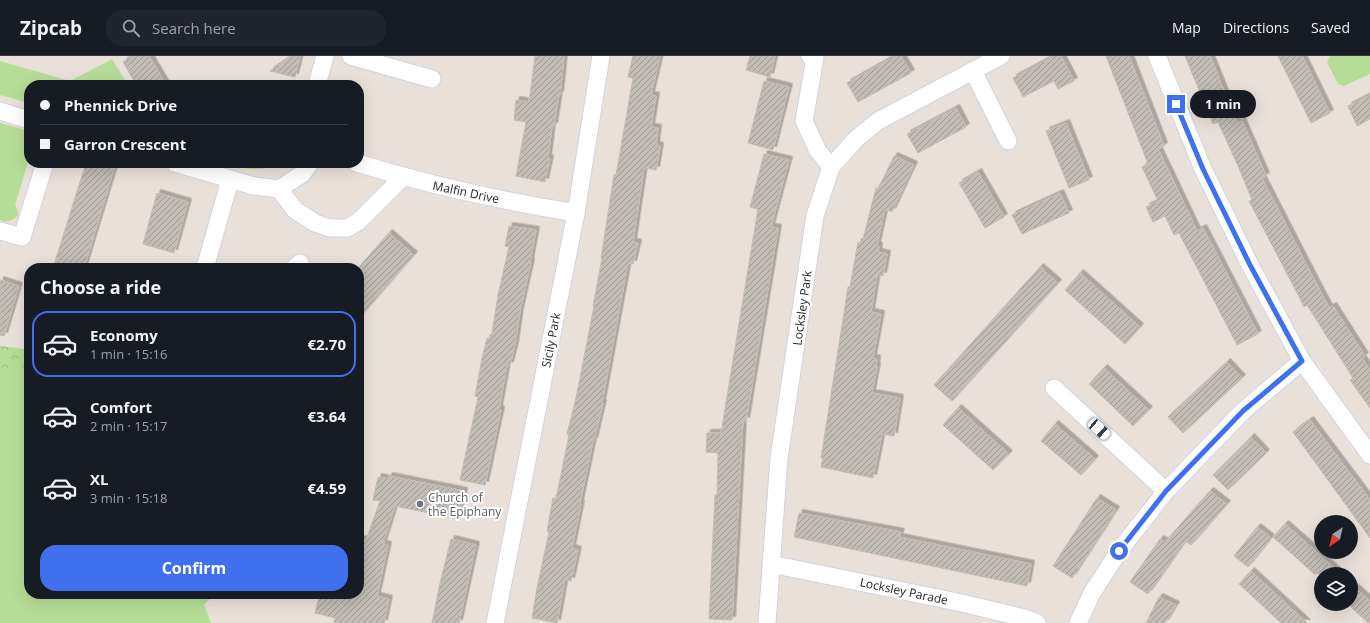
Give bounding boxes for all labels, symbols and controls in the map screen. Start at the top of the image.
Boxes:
search box [106,10,386,46]
text: Zipcab [20,15,82,41]
icon: search [120,17,142,39]
text: Search here [152,18,236,38]
text: Map [1172,18,1201,37]
text: Directions [1223,18,1289,37]
text: Saved [1311,18,1350,37]
callout: 1 min [1190,90,1256,118]
text: Phennick Drive [64,95,177,115]
route end [1167,95,1185,113]
text: 1 min [1205,95,1241,113]
text: Garron Crescent [64,134,186,154]
street label: Malfin Drive [431,177,501,207]
street label: Locksley Park [788,269,816,346]
text: Choose a ride [40,275,161,299]
street label: Sicily Park [537,310,565,369]
text: Economy [90,325,158,345]
icon: car [42,326,78,362]
text: €2.70 [307,334,346,354]
text: 1 min · 15:16 [90,345,167,363]
text: Comfort [90,397,152,417]
icon: car [42,398,78,434]
text: €3.64 [307,406,346,426]
text: 2 min · 15:17 [90,417,167,435]
car [1086,417,1112,441]
text: XL [90,469,108,489]
icon: car [42,470,78,506]
text: €4.59 [307,478,346,498]
text: 3 min · 15:18 [90,489,167,507]
place label: Church of the Epiphany [428,489,502,520]
marker: Church of the Epiphany [415,499,425,509]
north arrow [1314,515,1358,559]
map controls [1314,515,1358,611]
route start [1110,542,1128,560]
button: Confirm [40,545,348,591]
button: layers [1314,567,1358,611]
street label: Locksley Parade [858,573,950,609]

